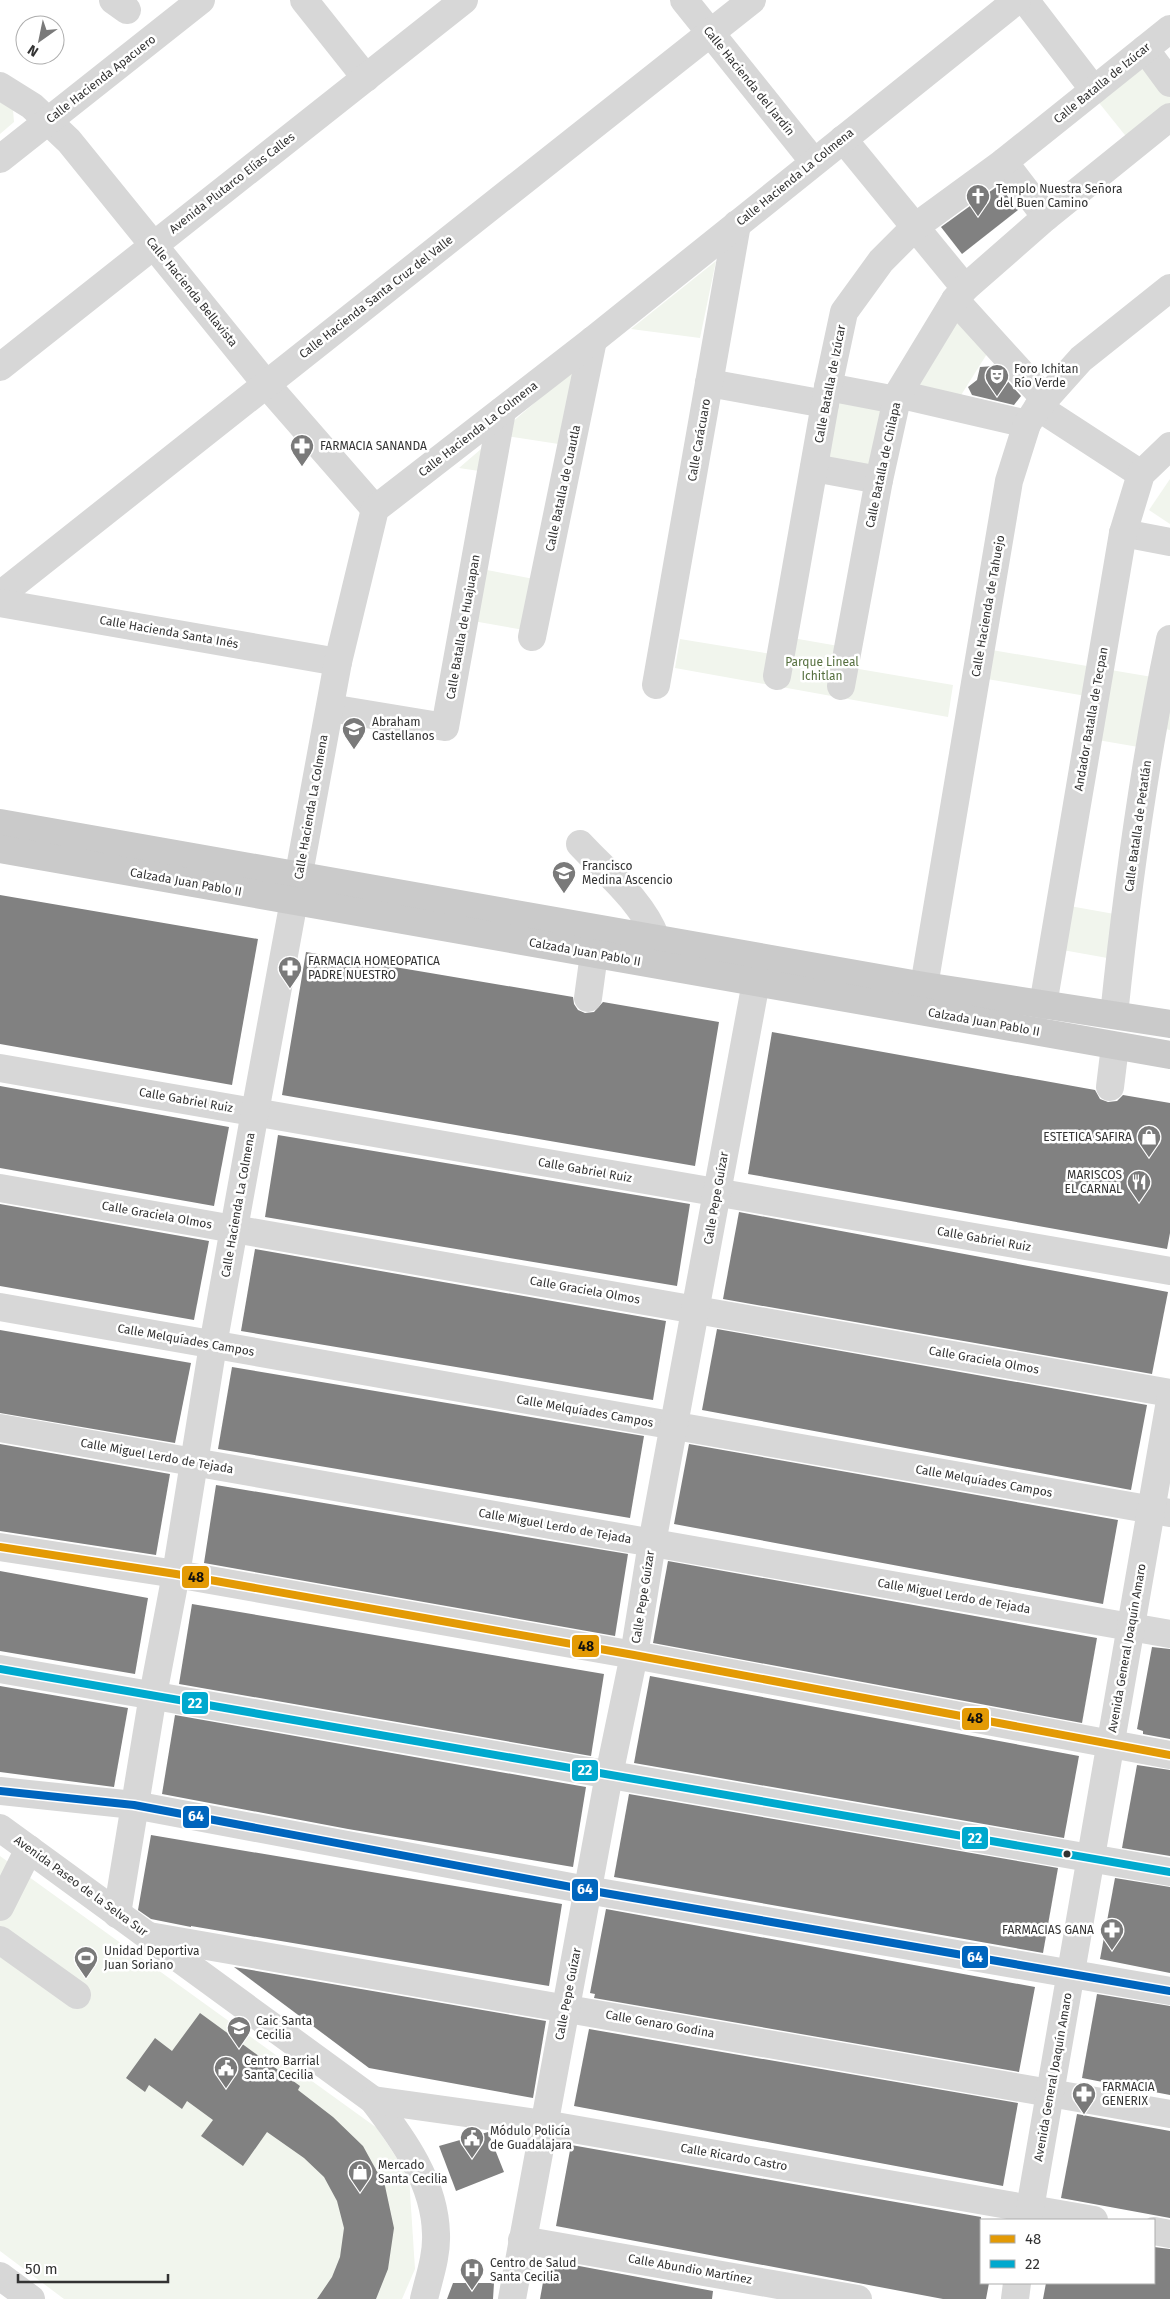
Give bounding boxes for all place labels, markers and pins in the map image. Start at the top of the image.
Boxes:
place label: Templo Nuestra Señora del Buen Camino [996,182,1123,210]
church icon: Templo Nuestra Señora del Buen Camino [965,183,991,217]
place label: Foro Ichitan Río Verde [1014,362,1078,390]
theatre icon: Foro Ichitan Río Verde [984,363,1010,397]
pharmacy icon: FARMACIA SANANDA [289,433,315,467]
place label: FARMACIA SANANDA [320,439,427,453]
place label: Abraham Castellanos [372,715,435,743]
school or university icon: Abraham Castellanos [341,716,367,750]
place label: Francisco Medina Ascencio [582,859,673,887]
school or university icon: Francisco Medina Ascencio [551,860,577,894]
place label: FARMACIA HOMEOPATICA PADRE NUESTRO [308,954,440,982]
pharmacy icon: FARMACIA HOMEOPATICA PADRE NUESTRO [277,955,303,989]
shop icon: ESTETICA SAFIRA [1136,1124,1162,1158]
place label: ESTETICA SAFIRA [1043,1130,1132,1144]
place label: MARISCOS EL CARNAL [1065,1168,1122,1196]
restaurant icon: MARISCOS EL CARNAL [1126,1169,1152,1203]
unlabelled marker [1062,1849,1072,1859]
pharmacy icon: FARMACIAS GANA [1099,1917,1125,1951]
place label: FARMACIAS GANA [1002,1923,1094,1937]
place label: Unidad Deportiva Juan Soriano [104,1944,199,1972]
sports icon: Unidad Deportiva Juan Soriano [73,1945,99,1979]
place label: Caic Santa Cecilia [256,2014,312,2042]
school or university icon: Caic Santa Cecilia [226,2015,252,2049]
place label: Centro Barrial Santa Cecilia [244,2054,320,2082]
public building icon: Centro Barrial Santa Cecilia [213,2055,239,2089]
place label: FARMACIA GENERIX [1102,2080,1155,2108]
pharmacy icon: FARMACIA GENERIX [1071,2081,1097,2115]
place label: Módulo Policía de Guadalajara [490,2124,572,2152]
public building icon: Módulo Policía de Guadalajara [459,2125,485,2159]
place label: Mercado Santa Cecilia [378,2158,448,2186]
shop icon: Mercado Santa Cecilia [347,2159,373,2193]
place label: Centro de Salud Santa Cecilia [490,2256,576,2284]
hospital icon: Centro de Salud Santa Cecilia [459,2257,485,2291]

